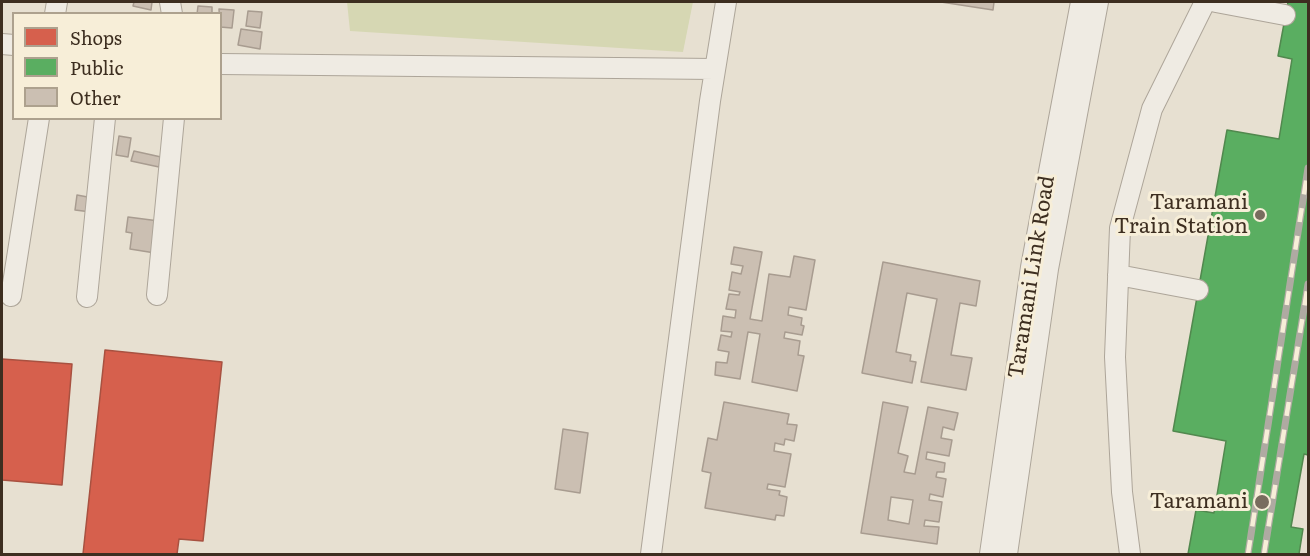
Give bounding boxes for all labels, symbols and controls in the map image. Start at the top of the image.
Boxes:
legend [12,12,222,120]
text: Shops [70,24,122,51]
text: Public [70,54,124,81]
text: Other [70,84,120,111]
street label: Taramani Link Road [1004,174,1060,380]
place label: Taramani Train Station [1114,190,1248,240]
marker: Taramani Train Station [1253,208,1267,222]
place label: Taramani [1149,489,1248,515]
marker: Taramani [1253,493,1271,511]

